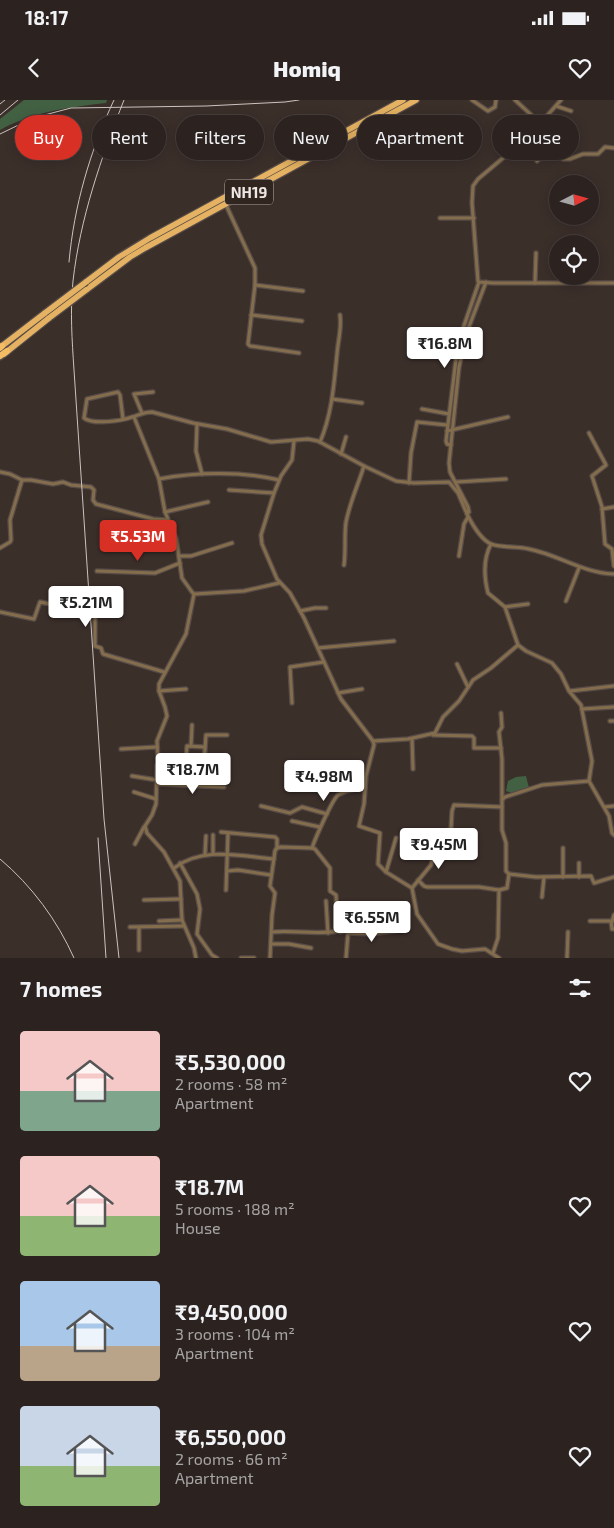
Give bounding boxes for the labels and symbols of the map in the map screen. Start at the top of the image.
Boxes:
north arrow [549,175,599,225]
road number: NH19 [225,180,273,204]
pin: ₹16.8M [404,326,486,369]
pin: ₹5.53M [97,520,179,562]
pin: ₹5.21M [45,586,127,628]
pin: ₹18.7M [152,752,234,795]
pin: ₹4.98M [283,760,365,802]
pin: ₹9.45M [398,828,480,870]
pin: ₹6.55M [331,900,413,943]

